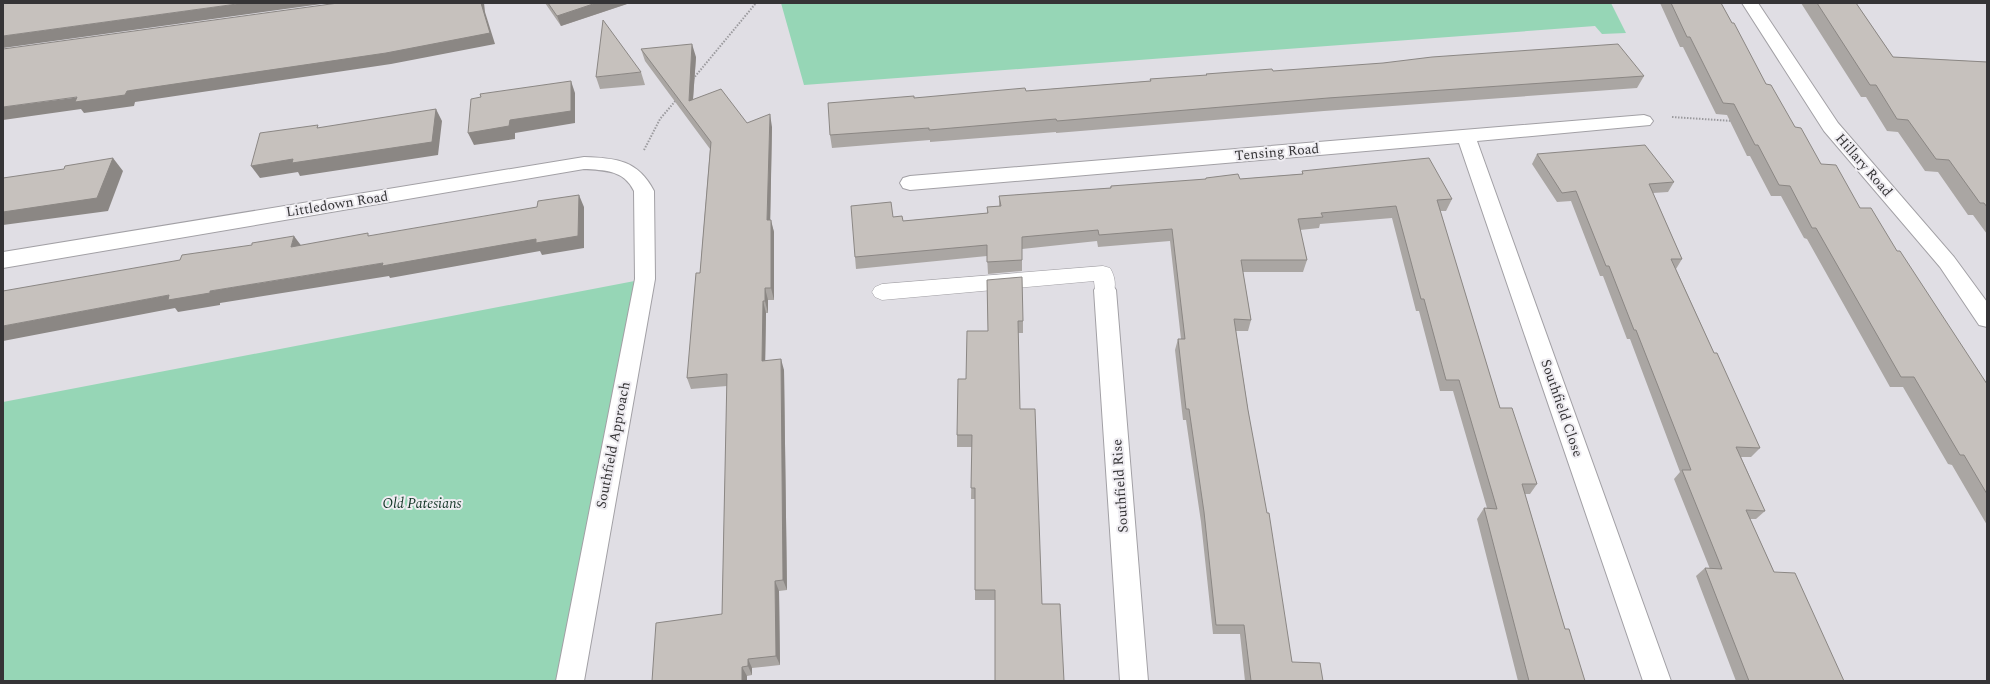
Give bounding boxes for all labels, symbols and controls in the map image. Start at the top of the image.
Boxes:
street label: Hillary Road [1830,129,1898,202]
street label: Tensing Road [1234,138,1320,166]
street label: Littledown Road [284,186,390,222]
street label: Southfield Close [1535,356,1589,460]
street label: Southfield Approach [590,380,636,510]
street label: Southfield Rise [1106,438,1134,534]
park label: Old Patesians [382,493,462,514]

